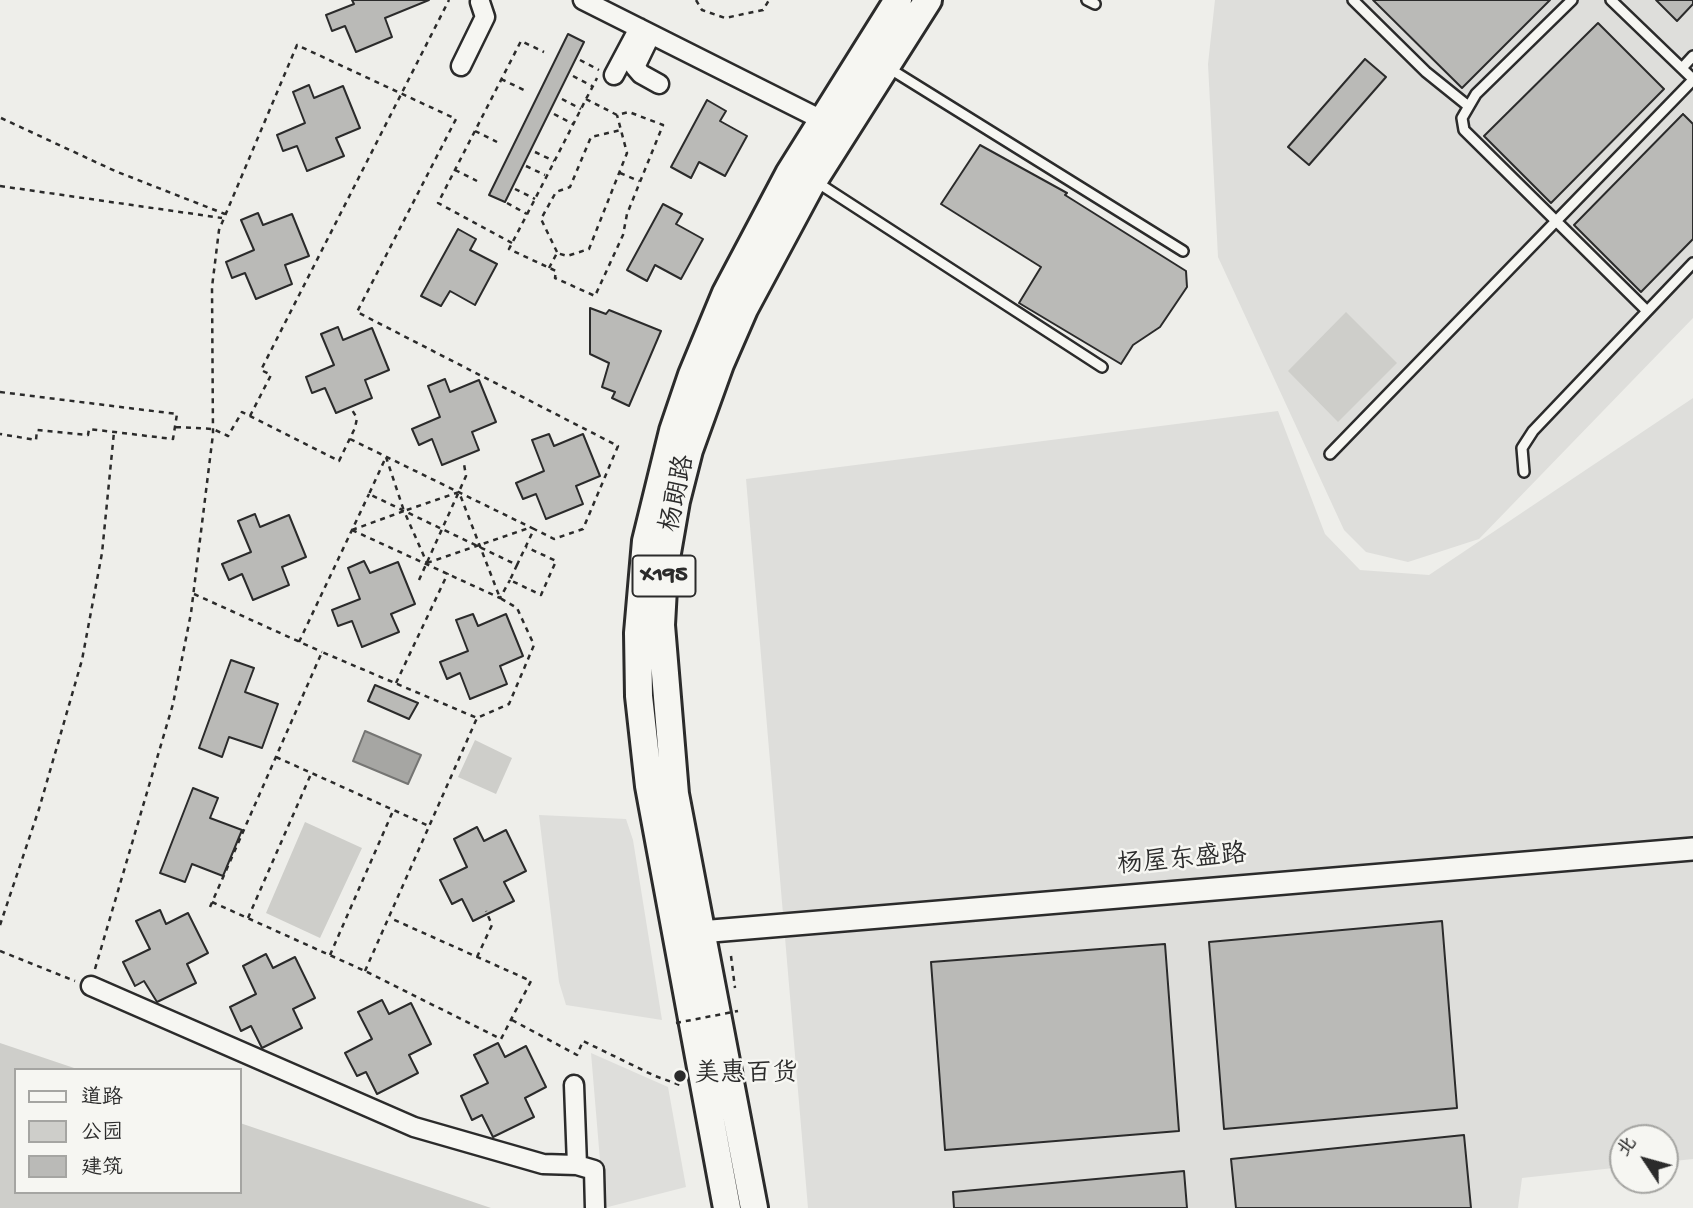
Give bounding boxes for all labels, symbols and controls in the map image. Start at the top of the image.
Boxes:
street label: 杨朗路 [657,453,703,535]
road number: X195 [632,556,696,596]
street label: 杨屋东盛路 [1116,841,1248,883]
place label: 美惠百货 [694,1060,798,1092]
legend [14,1068,242,1194]
marker: 美惠百货 [672,1068,688,1084]
text: 道路 [81,1087,123,1112]
text: 公园 [81,1122,123,1147]
north arrow [1609,1124,1679,1194]
text: 北 [1613,1133,1643,1162]
text: 建筑 [81,1157,123,1182]

